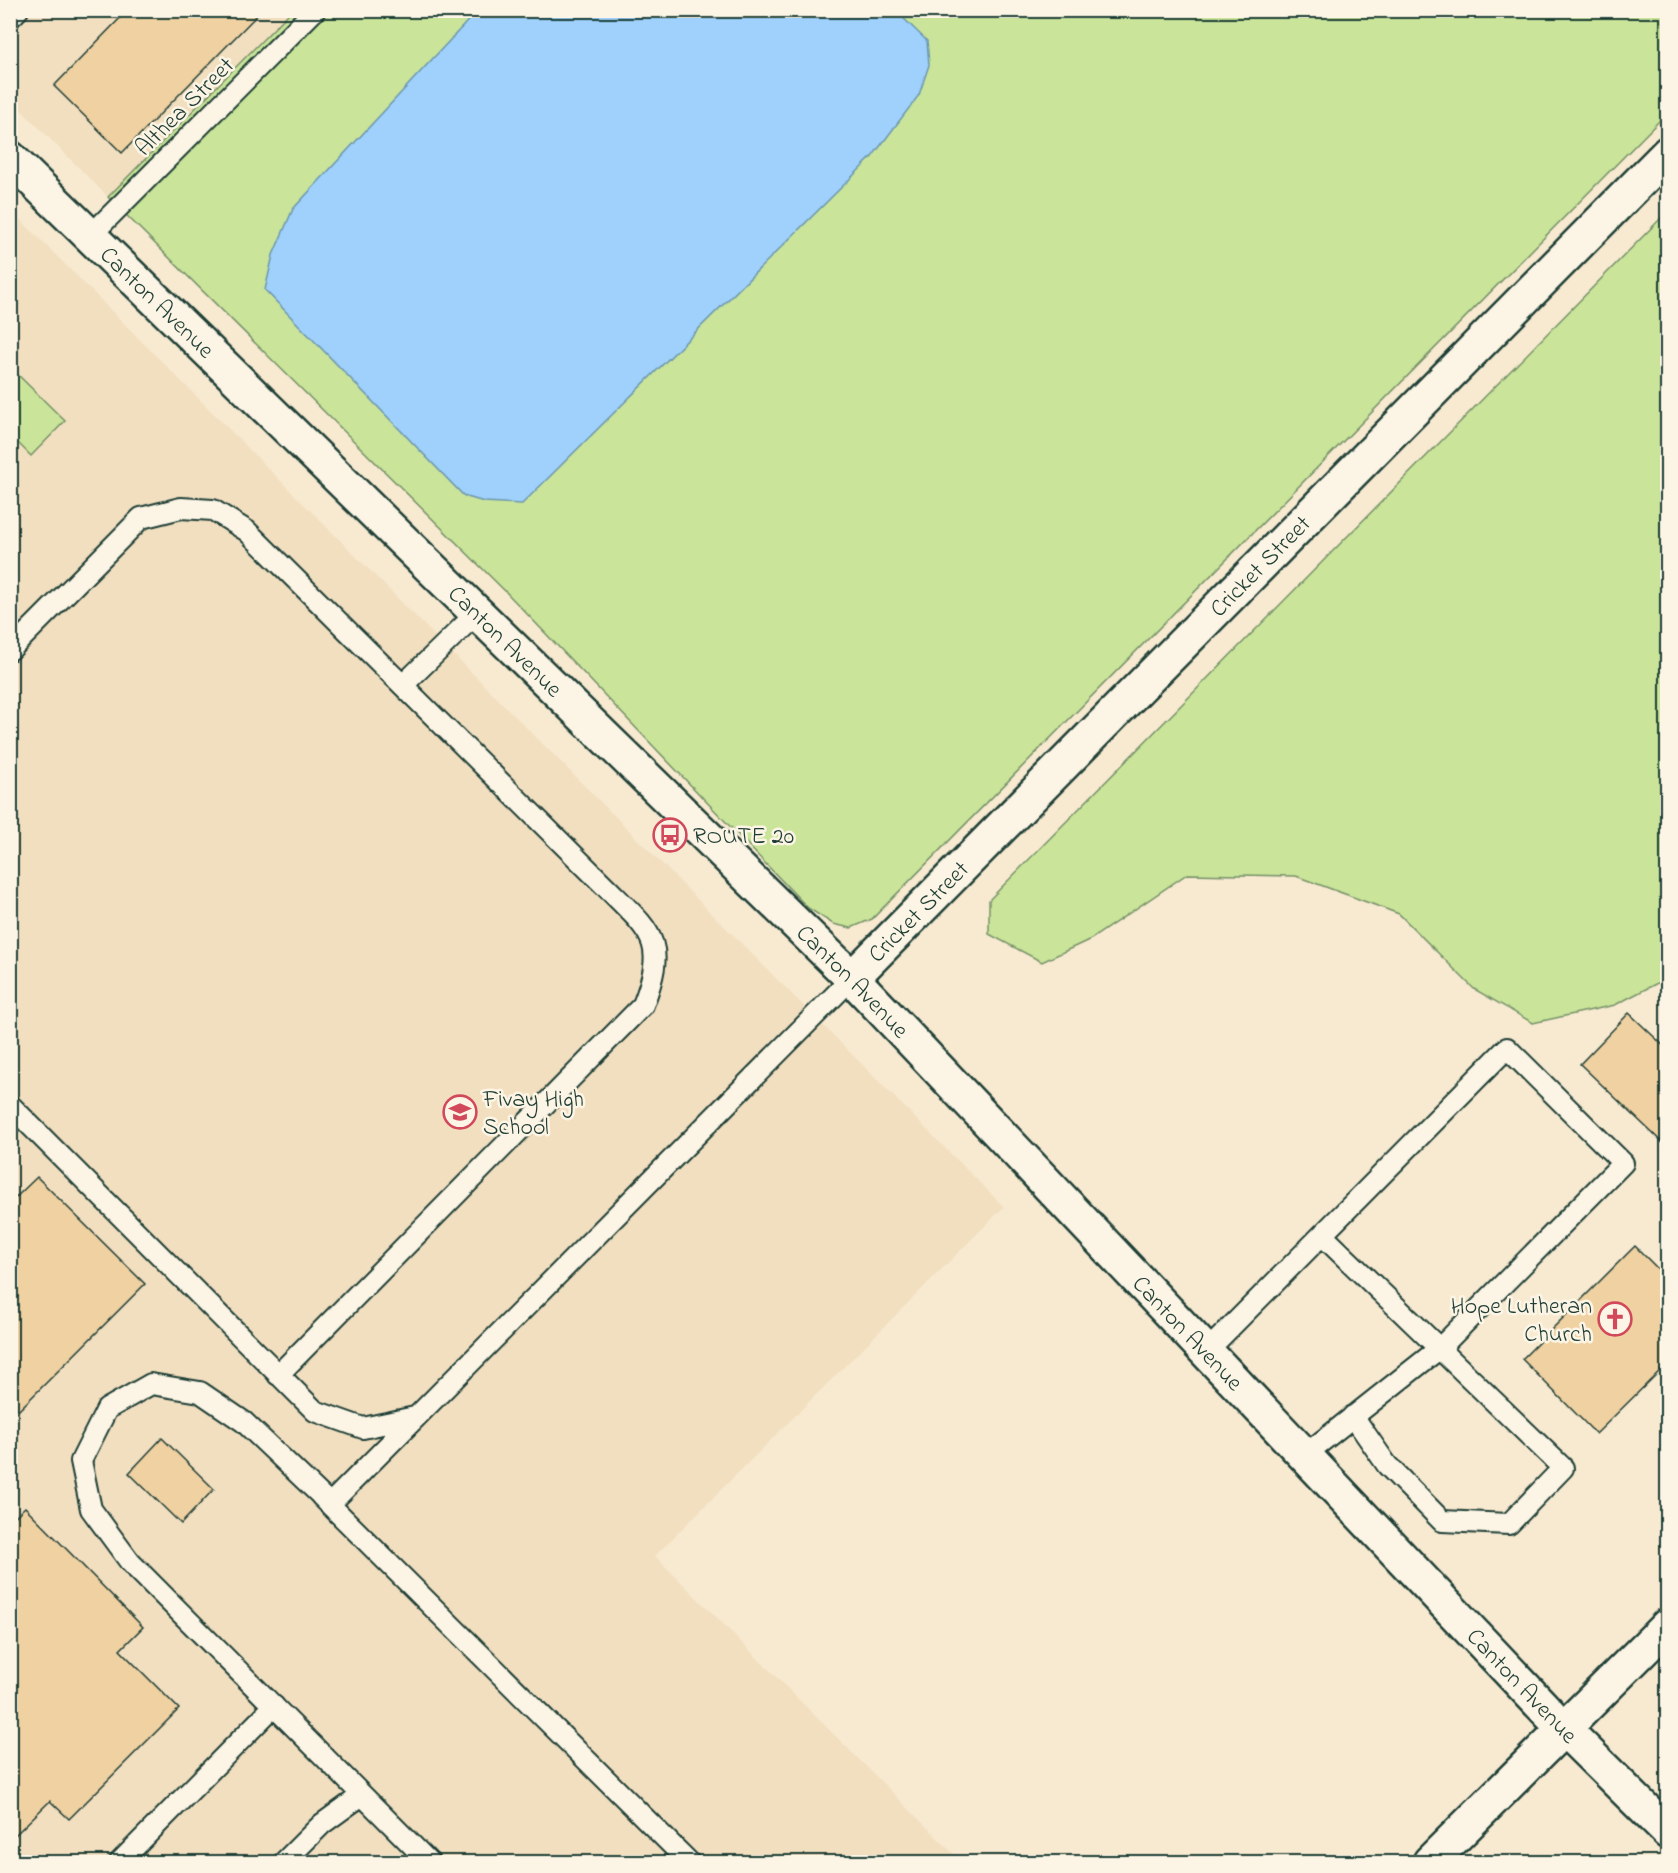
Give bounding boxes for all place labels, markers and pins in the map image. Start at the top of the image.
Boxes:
bus stop icon: ROUTE 20 [652,817,688,853]
place label: ROUTE 20 [693,820,794,855]
place label: Fivay High School [482,1083,584,1146]
school or university icon: Fivay High School [442,1094,478,1130]
place label: Hope Lutheran Church [1451,1290,1592,1353]
church icon: Hope Lutheran Church [1597,1301,1633,1337]

